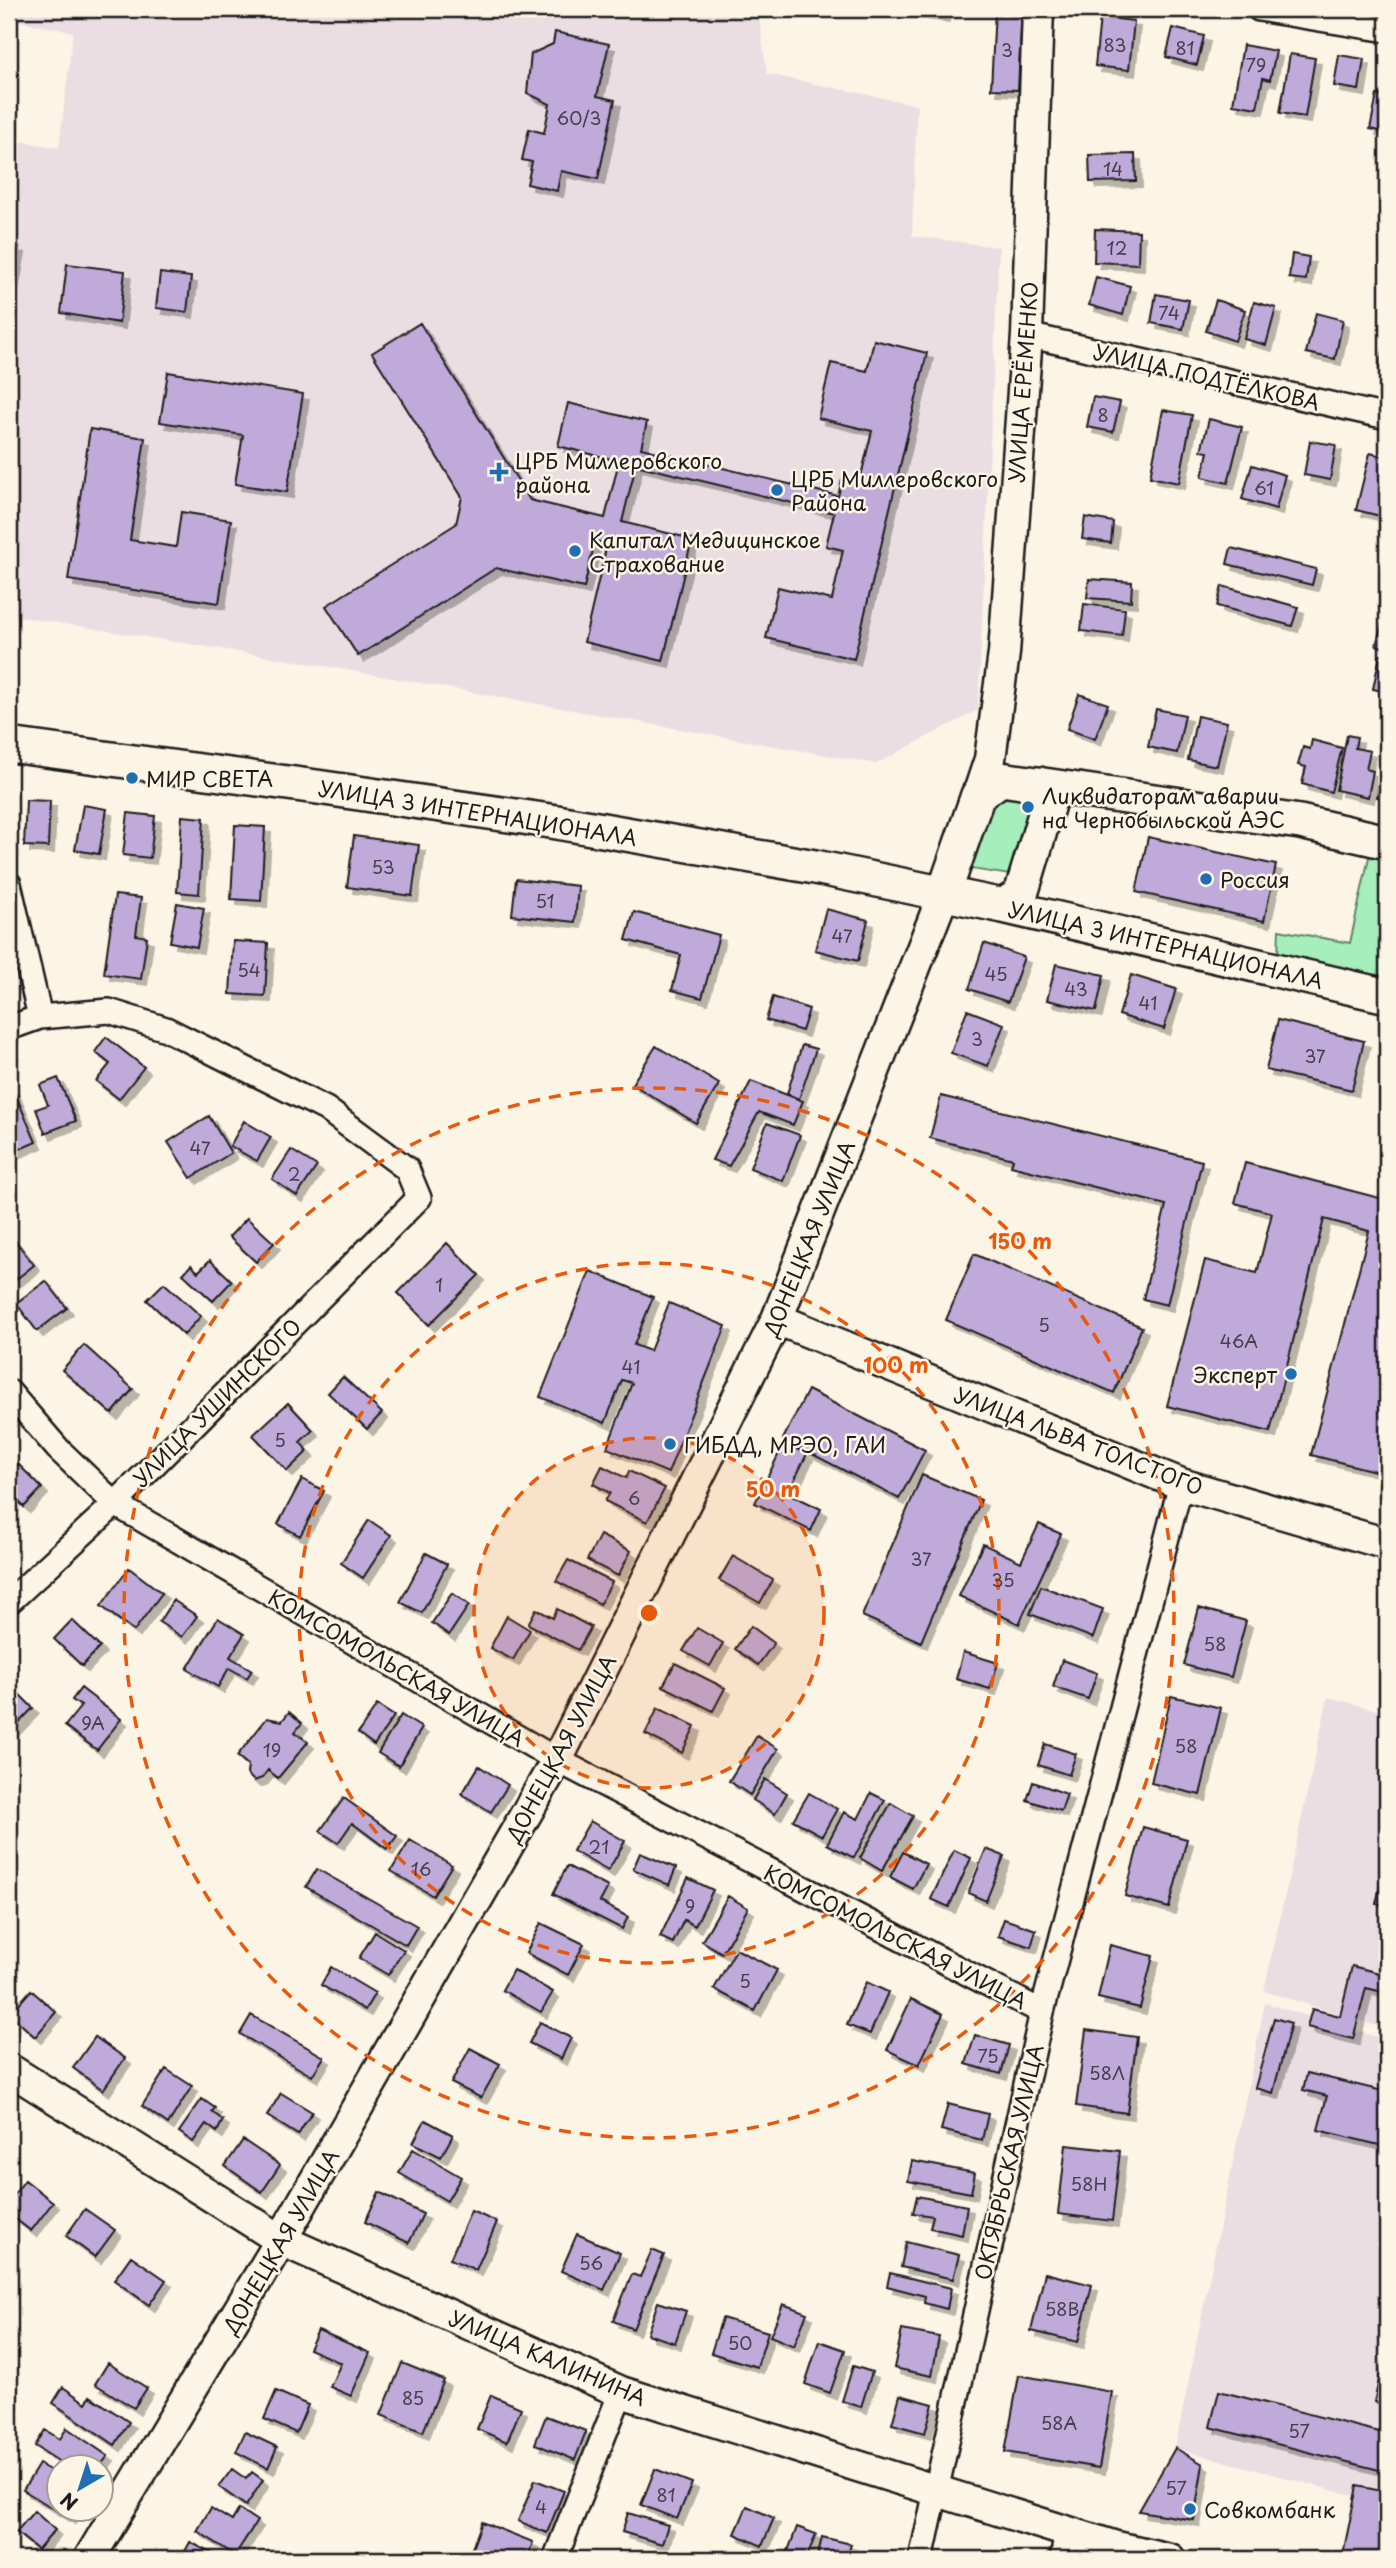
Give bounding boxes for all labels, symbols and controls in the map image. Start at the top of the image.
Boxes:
house number: 83 [1104,31,1126,58]
house number: 81 [1175,34,1195,61]
house number: 3 [1001,36,1013,63]
house number: 79 [1246,51,1266,78]
house number: 60/3 [557,104,601,131]
house number: 14 [1103,155,1123,182]
house number: 12 [1107,234,1127,261]
street label: УЛИЦА ЕРЁМЕНКО [999,280,1045,484]
house number: 74 [1158,299,1180,326]
street label: УЛИЦА ПОДТЁЛКОВА [1091,334,1323,418]
house number: 8 [1097,401,1109,428]
place label: ЦРБ Миллеровского района [515,444,722,500]
marker: ЦРБ Миллеровского района [489,462,509,482]
place label: ЦРБ Миллеровского Района [791,462,998,518]
house number: 61 [1254,474,1274,501]
marker: ЦРБ Миллеровского Района [769,482,785,498]
place label: Капитал Медицинское Страхование [589,523,821,579]
marker: Капитал Медицинское Страхование [567,543,583,559]
place label: МИР СВЕТА [146,762,273,794]
marker: МИР СВЕТА [124,770,140,786]
street label: УЛИЦА 3 ИНТЕРНАЦИОНАЛА [316,771,640,853]
place label: Ликвидаторам аварии на Чернобыльской АЭС [1042,779,1285,835]
marker: Ликвидаторам аварии на Чернобыльской АЭС [1020,799,1036,815]
house number: 53 [371,853,395,880]
place label: Россия [1220,863,1290,895]
marker: Россия [1198,871,1214,887]
house number: 51 [535,887,555,914]
street label: УЛИЦА 3 ИНТЕРНАЦИОНАЛА [1005,892,1327,996]
house number: 47 [831,922,853,949]
house number: 54 [237,956,261,983]
house number: 45 [985,960,1008,987]
house number: 43 [1064,975,1088,1002]
house number: 41 [1139,989,1157,1016]
house number: 3 [971,1025,983,1052]
house number: 37 [1304,1042,1326,1069]
house number: 47 [189,1134,211,1161]
street label: ДОНЕЦКАЯ УЛИЦА [754,1135,862,1342]
house number: 2 [288,1160,300,1187]
text: 150 m [988,1224,1052,1256]
house number: 1 [435,1271,443,1298]
street label: УЛИЦА УШИНСКОГО [124,1310,308,1494]
house number: 5 [1038,1311,1050,1338]
house number: 46А [1220,1327,1258,1354]
text: 100 m [863,1348,929,1380]
house number: 41 [622,1353,640,1380]
place label: Эксперт [1193,1358,1278,1390]
marker: Эксперт [1283,1366,1299,1382]
street label: УЛИЦА ЛЬВА ТОЛСТОГО [950,1378,1208,1502]
house number: 5 [274,1426,286,1453]
place label: ГИБДД, МРЭО, ГАИ [684,1428,886,1460]
marker: ГИБДД, МРЭО, ГАИ [662,1436,678,1452]
text: 50 m [746,1472,800,1504]
house number: 6 [628,1484,640,1511]
house number: 37 [910,1545,932,1572]
house number: 35 [991,1566,1015,1593]
street label: КОМСОМОЛЬСКАЯ УЛИЦА [263,1580,531,1754]
centre of rings [637,1601,661,1625]
house number: 58 [1204,1630,1226,1657]
street label: ДОНЕЦКАЯ УЛИЦА [496,1648,623,1849]
house number: 9А [81,1709,105,1736]
house number: 58 [1175,1732,1197,1759]
house number: 19 [263,1736,281,1763]
house number: 21 [589,1833,609,1860]
house number: 16 [411,1855,431,1882]
street label: КОМСОМОЛЬСКАЯ УЛИЦА [759,1856,1033,2016]
house number: 9 [685,1892,695,1919]
house number: 5 [739,1967,751,1994]
street label: ОКТЯБРЬСКАЯ УЛИЦА [965,2041,1051,2283]
house number: 75 [978,2042,999,2069]
house number: 58Л [1089,2059,1125,2086]
street label: ДОНЕЦКАЯ УЛИЦА [213,2143,346,2340]
house number: 58Н [1071,2170,1107,2197]
house number: 56 [579,2249,603,2276]
house number: 58В [1045,2295,1079,2322]
street label: УЛИЦА КАЛИНИНА [444,2301,652,2413]
house number: 50 [728,2329,752,2356]
house number: 85 [402,2384,424,2411]
house number: 58А [1041,2409,1078,2436]
house number: 57 [1288,2417,1310,2444]
north arrow [46,2452,116,2522]
house number: 57 [1165,2474,1187,2501]
house number: 81 [656,2481,676,2508]
text: N [54,2486,83,2518]
house number: 4 [535,2493,547,2520]
place label: Совкомбанк [1204,2493,1336,2525]
marker: Совкомбанк [1182,2501,1198,2517]

